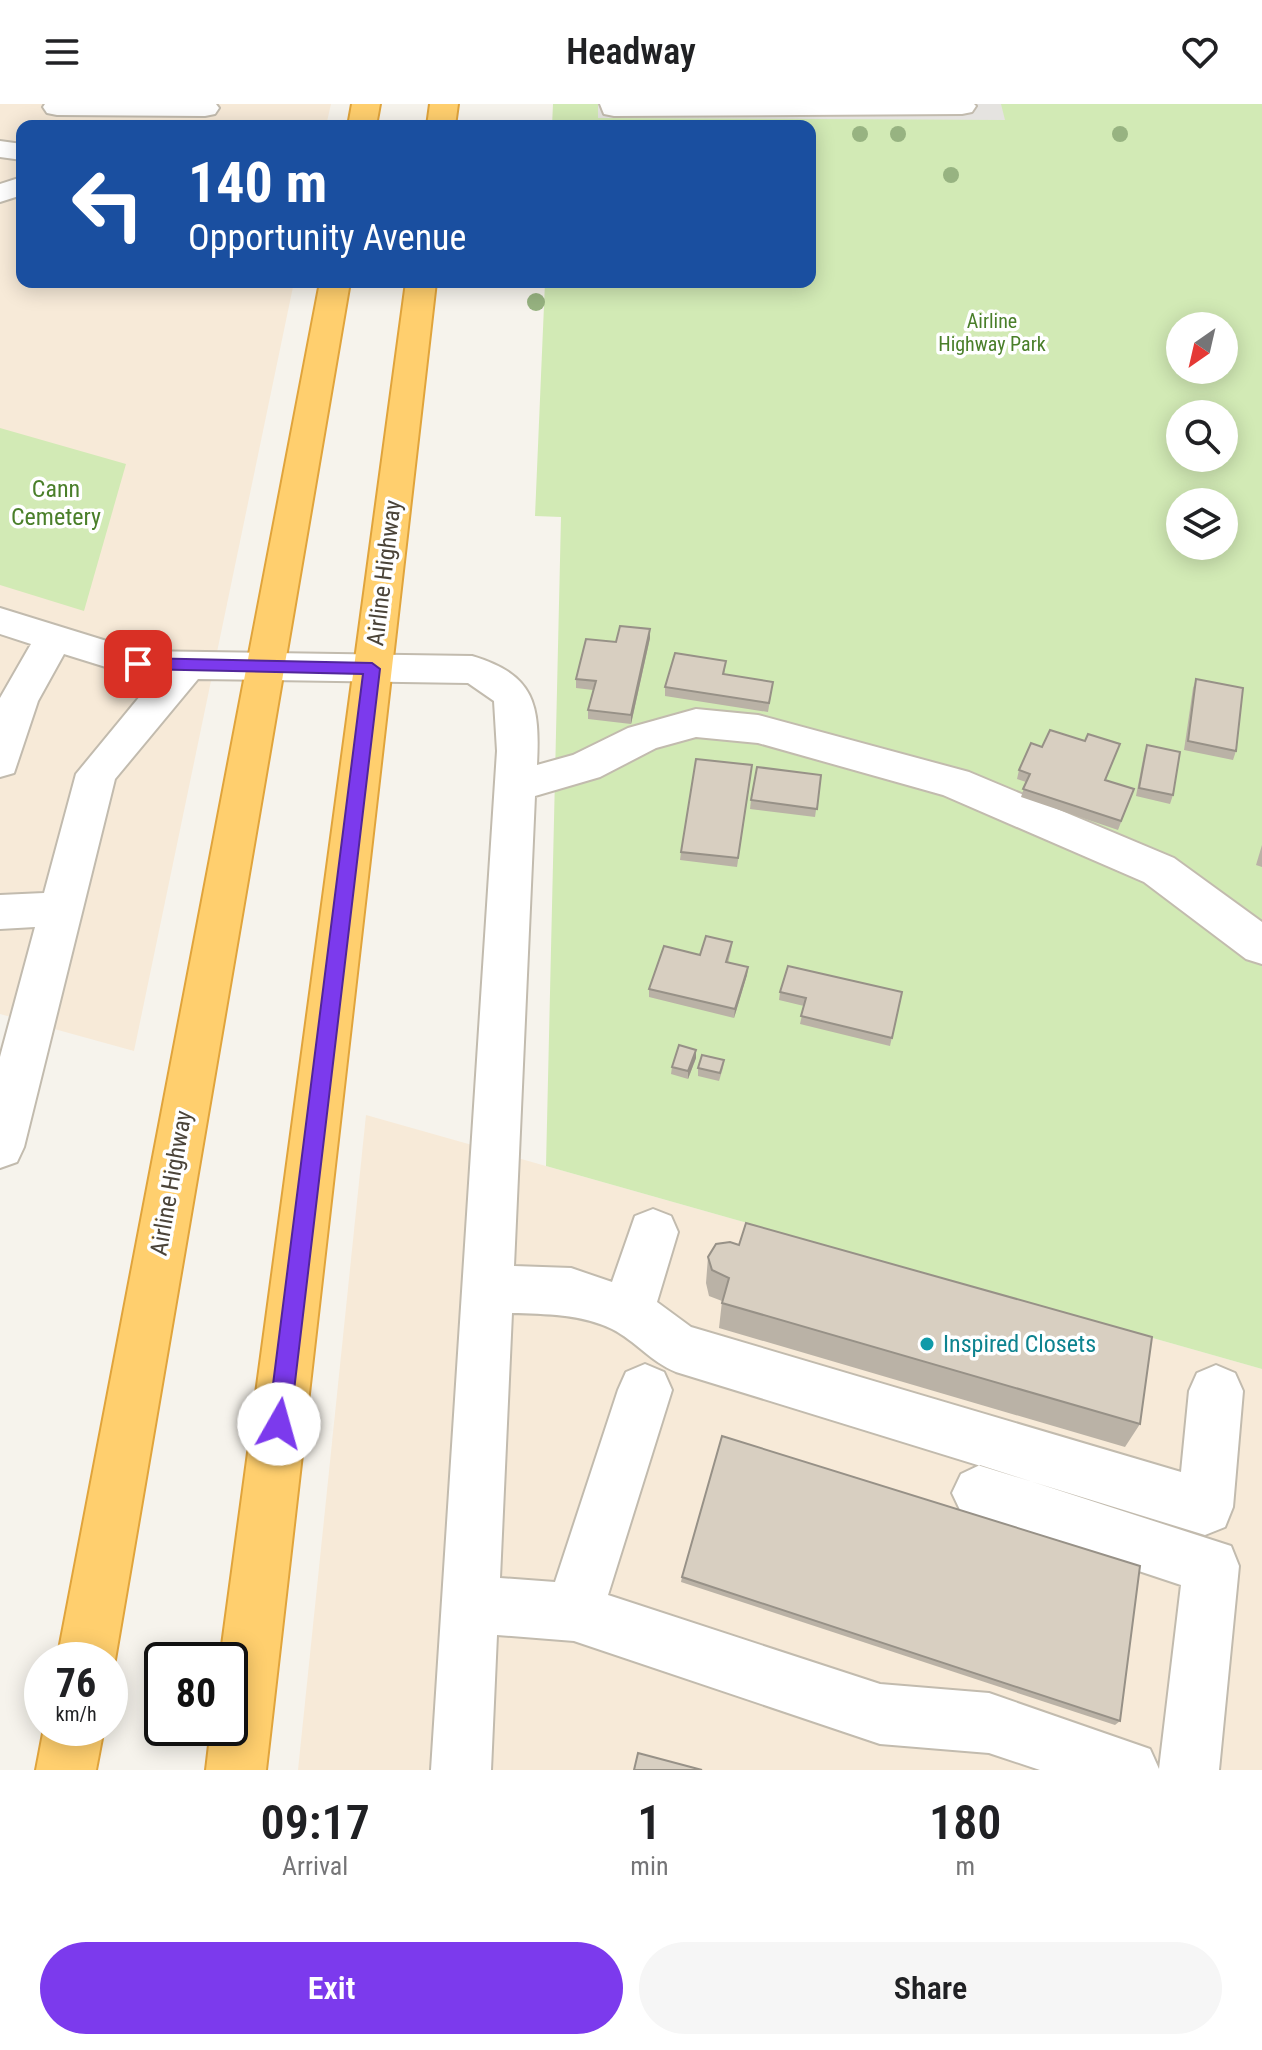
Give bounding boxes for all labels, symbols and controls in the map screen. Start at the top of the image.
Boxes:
icon: menu [40,30,84,74]
icon: heart [1178,30,1222,74]
text: Headway [566,31,696,73]
text: 140 m [188,150,327,216]
icon: left [56,152,160,256]
text: Opportunity Avenue [188,217,466,259]
park label: Airline Highway Park [938,309,1046,356]
north arrow [1166,312,1238,384]
map controls [1166,312,1238,560]
button: search [1166,400,1238,472]
park label: Cann Cemetery [11,475,101,531]
button: layers [1166,488,1238,560]
street label: Airline Highway [361,498,407,648]
pin [104,630,172,698]
icon: arrive [116,642,160,686]
street label: Airline Highway [144,1108,198,1258]
place label: Inspired Closets [943,1330,1096,1358]
marker: Inspired Closets [918,1335,936,1353]
position arrow [237,1382,321,1466]
speed limit sign: 80 [144,1642,248,1746]
text: 76 [56,1660,96,1707]
text: km/h [55,1702,97,1726]
text: 09:17 [261,1794,370,1851]
text: 1 [637,1794,661,1851]
text: 180 [929,1794,1001,1851]
text: Arrival [282,1851,348,1881]
text: min [630,1851,668,1881]
text: m [955,1851,975,1881]
button: Exit [40,1942,623,2034]
button: Share [639,1942,1222,2034]

